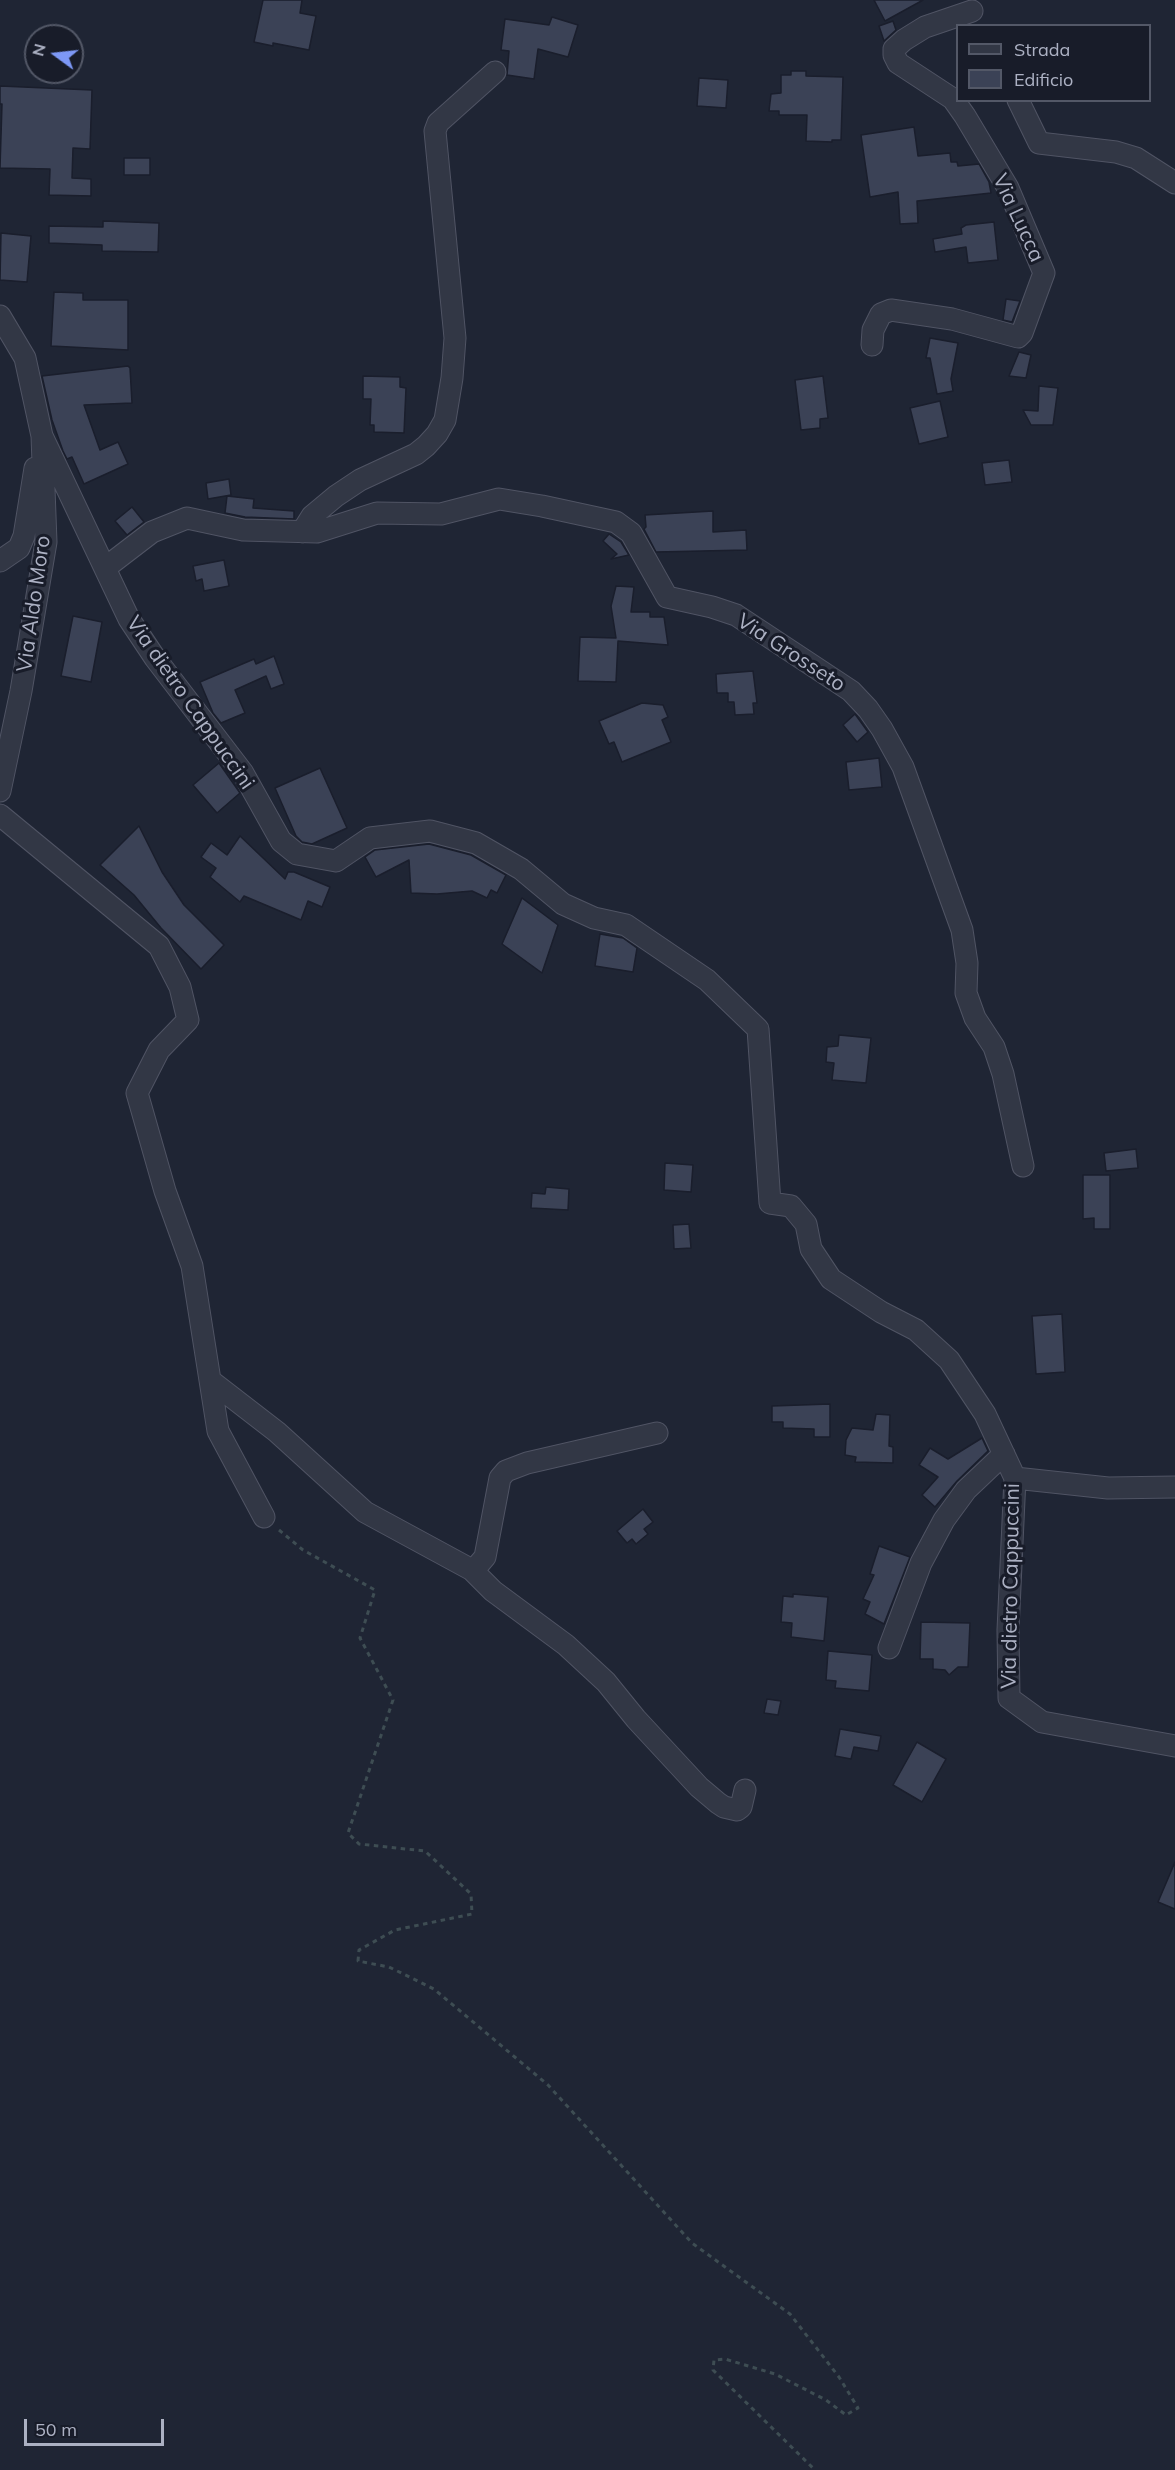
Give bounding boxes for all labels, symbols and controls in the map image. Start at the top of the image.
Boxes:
north arrow [24,24,84,84]
legend [956,24,1151,102]
text: Strada [1014,38,1070,61]
text: N [27,41,50,58]
text: Edificio [1014,68,1073,91]
street label: Via Lucca [987,170,1049,266]
street label: Via Aldo Moro [12,534,56,674]
street label: Via Grosseto [732,609,850,697]
street label: Via dietro Cappuccini [121,611,259,795]
street label: Via dietro Cappuccini [997,1483,1025,1689]
scale bar [27,2407,166,2445]
text: 50 m [35,2418,77,2441]

